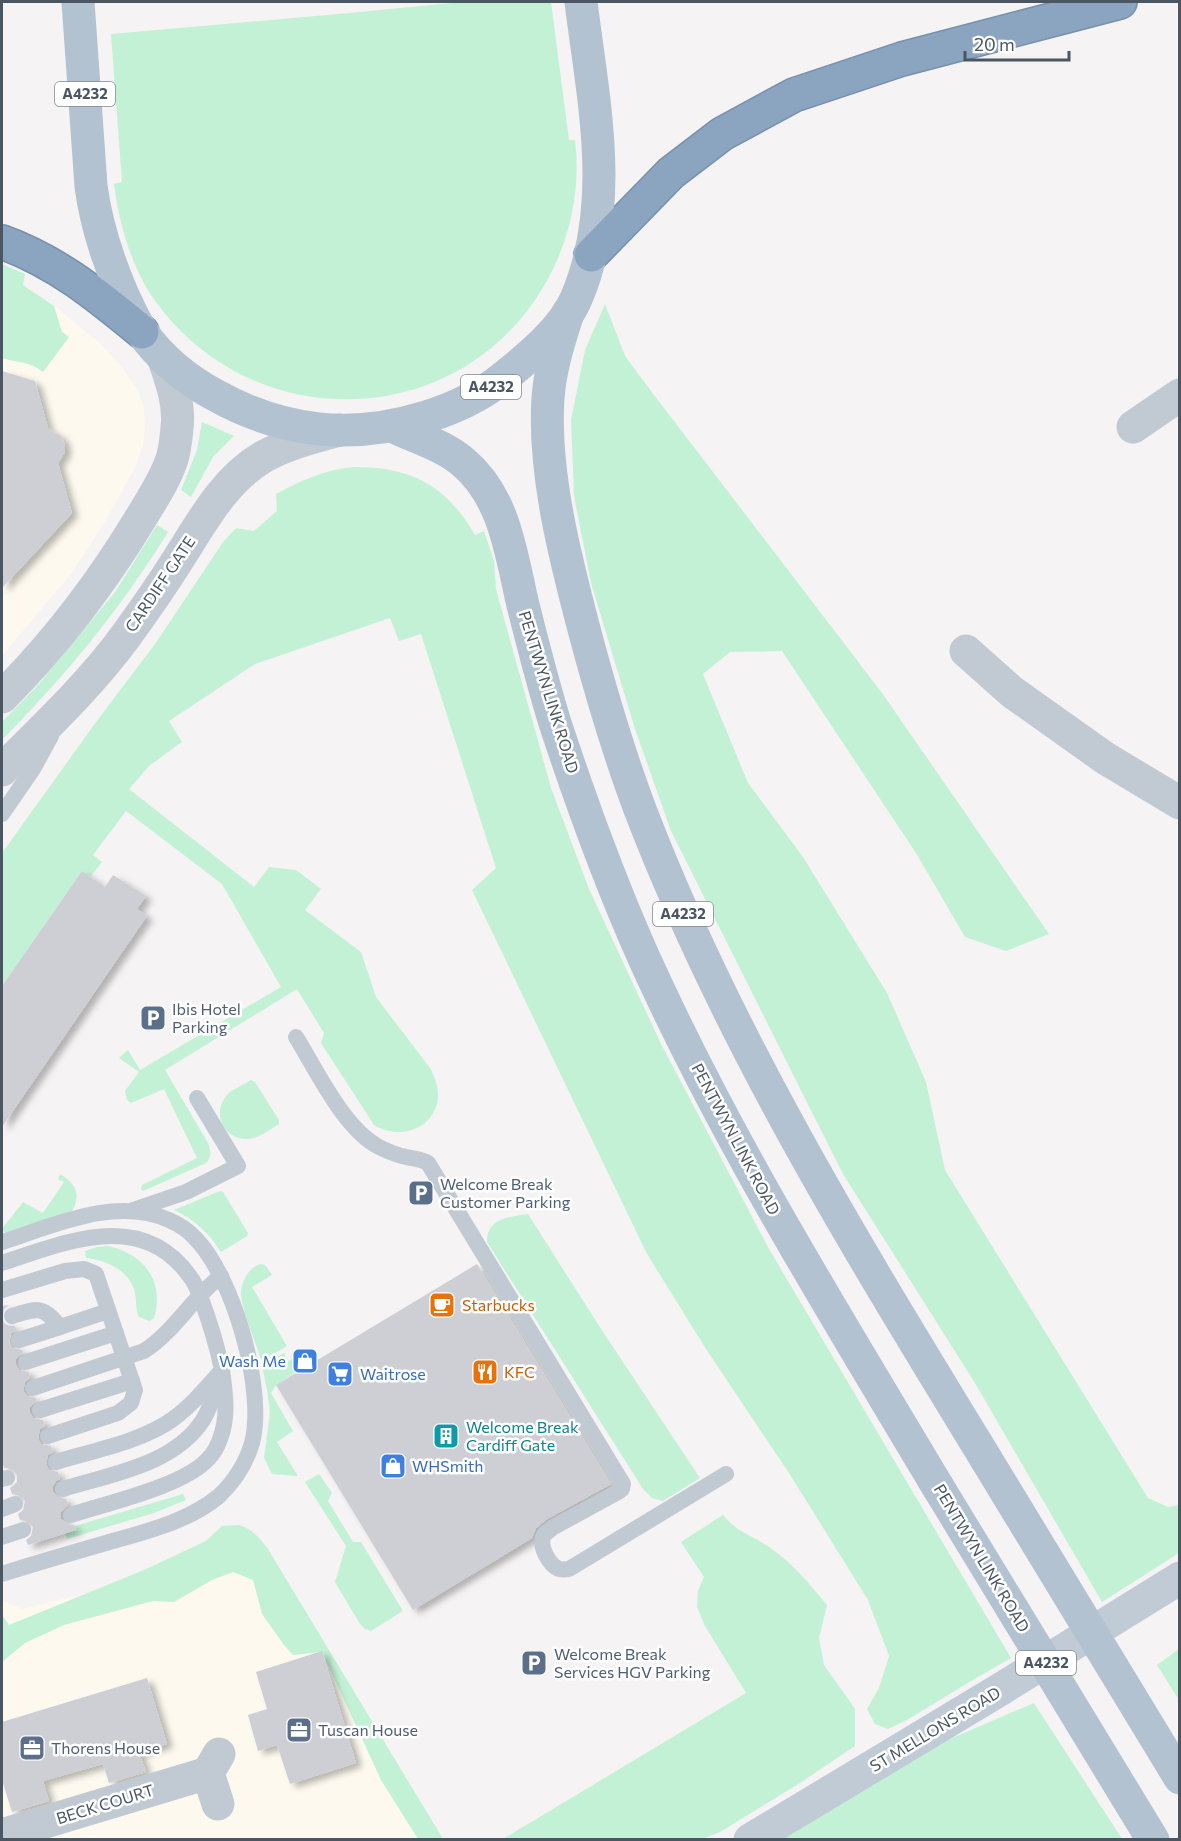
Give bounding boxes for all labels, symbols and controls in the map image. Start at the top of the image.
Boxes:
scale bar [965,24,1068,62]
text: 20 m [974,33,1015,55]
road number: A4232 [55,82,115,106]
road number: A4232 [461,375,521,399]
street label: CARDIFF GATE [121,532,199,635]
street label: PENTWYN LINK ROAD [516,608,583,775]
road number: A4232 [653,902,713,926]
place label: Ibis Hotel Parking [172,999,241,1036]
parking icon: Ibis Hotel Parking [138,1003,168,1033]
street label: PENTWYN LINK ROAD [688,1060,785,1218]
place label: Welcome Break Customer Parking [440,1174,571,1211]
parking icon: Welcome Break Customer Parking [406,1178,436,1208]
cafe icon: Starbucks [427,1290,457,1320]
place label: Starbucks [462,1295,535,1314]
shop icon: Wash Me [290,1346,320,1376]
place label: Wash Me [219,1351,286,1370]
restaurant icon: KFC [470,1357,500,1387]
supermarket icon: Waitrose [325,1359,355,1389]
place label: KFC [504,1362,535,1381]
place label: Waitrose [360,1364,426,1383]
place label: Welcome Break Cardiff Gate [466,1417,579,1454]
building icon: Welcome Break Cardiff Gate [431,1421,461,1451]
shop icon: WHSmith [378,1451,408,1481]
place label: WHSmith [412,1456,484,1475]
street label: PENTWYN LINK ROAD [931,1480,1034,1635]
place label: Welcome Break Services HGV Parking [554,1644,711,1681]
parking icon: Welcome Break Services HGV Parking [519,1648,549,1678]
road number: A4232 [1016,1651,1076,1675]
street label: ST MELLONS ROAD [866,1682,1003,1775]
office icon: Tuscan House [284,1715,314,1745]
place label: Tuscan House [318,1720,418,1739]
office icon: Thorens House [17,1733,47,1763]
place label: Thorens House [51,1738,160,1757]
street label: BECK COURT [54,1780,156,1827]

